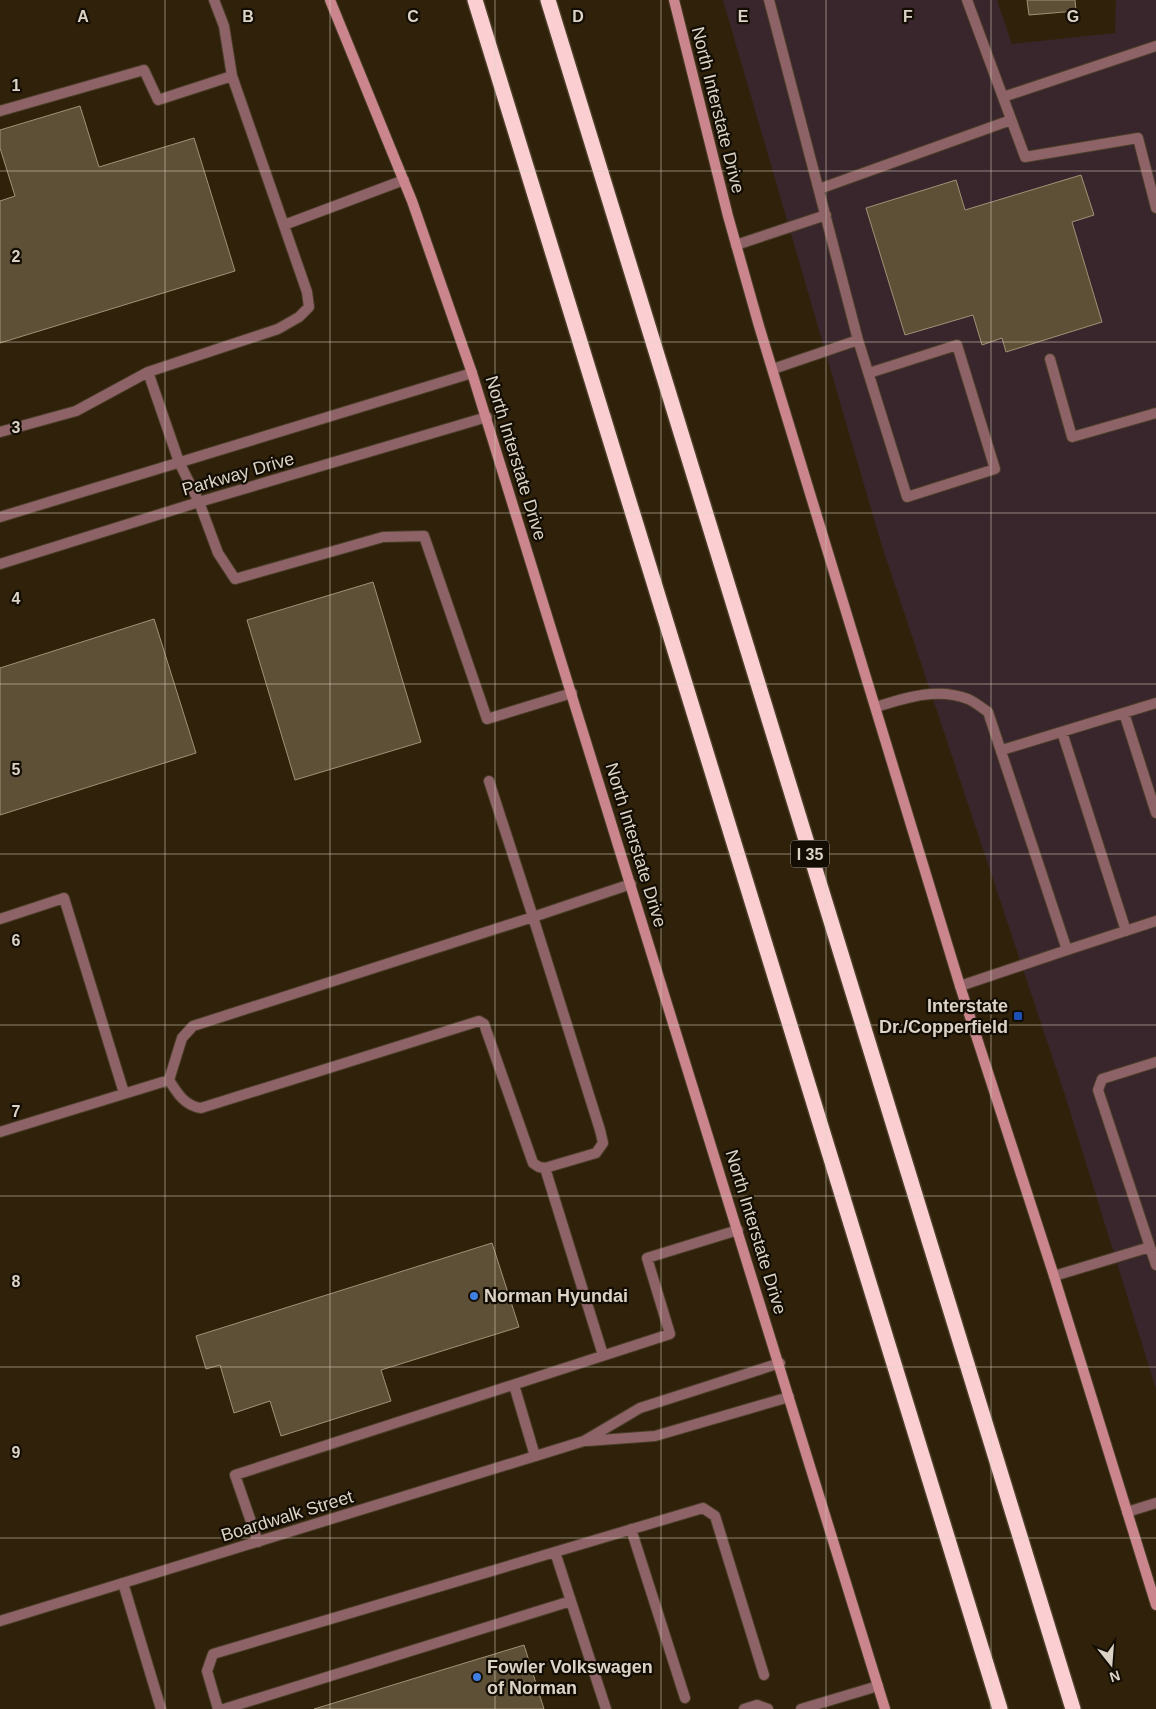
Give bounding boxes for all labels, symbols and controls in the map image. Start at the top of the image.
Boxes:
text: A [77,8,89,25]
text: B [242,8,254,25]
text: C [407,8,419,25]
text: D [572,8,584,25]
text: E [738,8,749,25]
text: F [903,8,913,25]
text: G [1067,8,1079,25]
street label: North Interstate Drive [688,25,748,195]
text: 1 [12,77,21,94]
text: 2 [12,248,21,265]
street label: North Interstate Drive [481,373,551,543]
text: 3 [12,419,21,436]
street label: Parkway Drive [179,448,297,500]
text: 4 [12,590,21,607]
street label: North Interstate Drive [601,760,671,930]
text: 5 [12,761,21,778]
road number: I 35 [791,841,829,868]
text: 6 [12,932,21,949]
place label: Interstate Dr./Copperfield [879,996,1008,1037]
marker: Interstate Dr./Copperfield [1012,1010,1024,1022]
text: 7 [12,1103,21,1120]
street label: North Interstate Drive [721,1147,791,1317]
text: 8 [12,1273,21,1290]
place label: Norman Hyundai [484,1286,628,1306]
marker: Norman Hyundai [468,1290,480,1302]
text: 9 [12,1444,21,1461]
street label: Boardwalk Street [219,1486,355,1546]
north arrow [1086,1639,1136,1689]
place label: Fowler Volkswagen of Norman [487,1657,653,1698]
text: N [1108,1667,1122,1686]
marker: Fowler Volkswagen of Norman [471,1671,483,1683]

